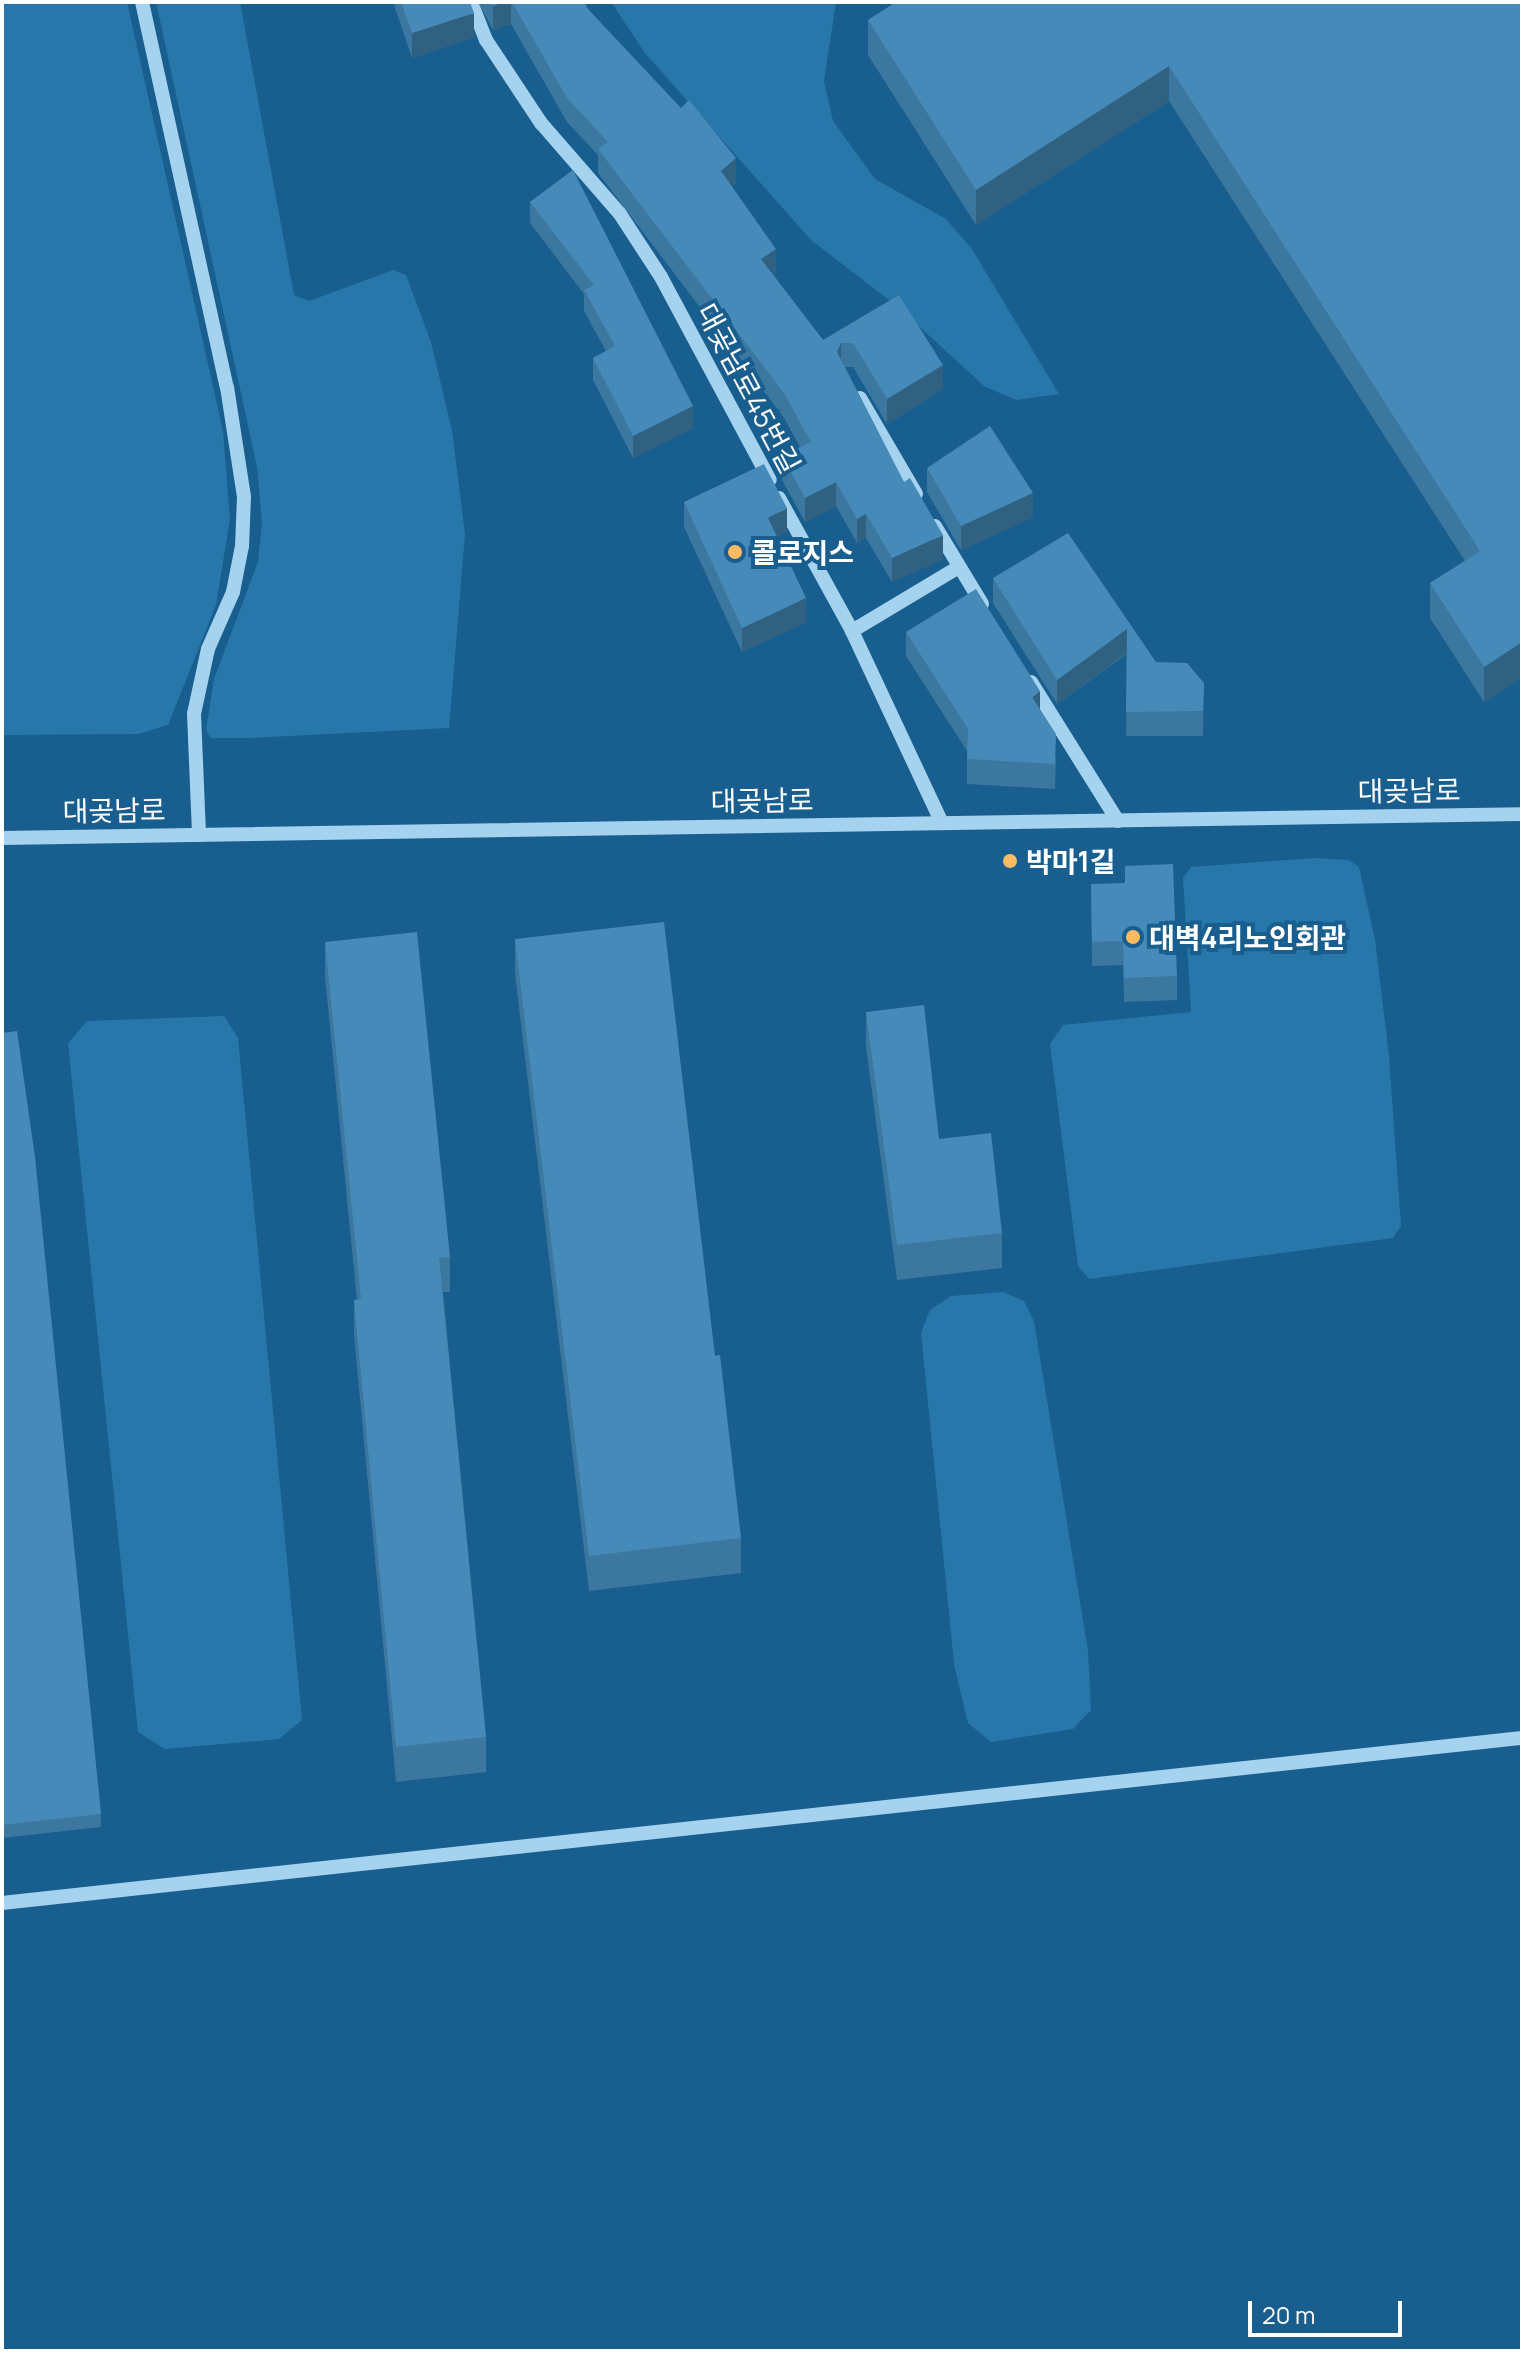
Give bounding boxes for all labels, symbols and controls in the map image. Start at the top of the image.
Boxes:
street label: 대곶남로45번길 [690,297,808,479]
place label: 콜로지스 [751,535,854,569]
marker: 콜로지스 [726,543,744,561]
street label: 대곶남로 [1357,772,1461,808]
street label: 대곶남로 [710,782,814,818]
street label: 대곶남로 [62,792,166,828]
place label: 박마1길 [1026,844,1116,878]
marker: 박마1길 [1001,852,1019,870]
place label: 대벽4리노인회관 [1149,920,1346,954]
marker: 대벽4리노인회관 [1124,928,1142,946]
scale bar [1252,2285,1406,2335]
text: 20 m [1262,2298,1315,2331]

